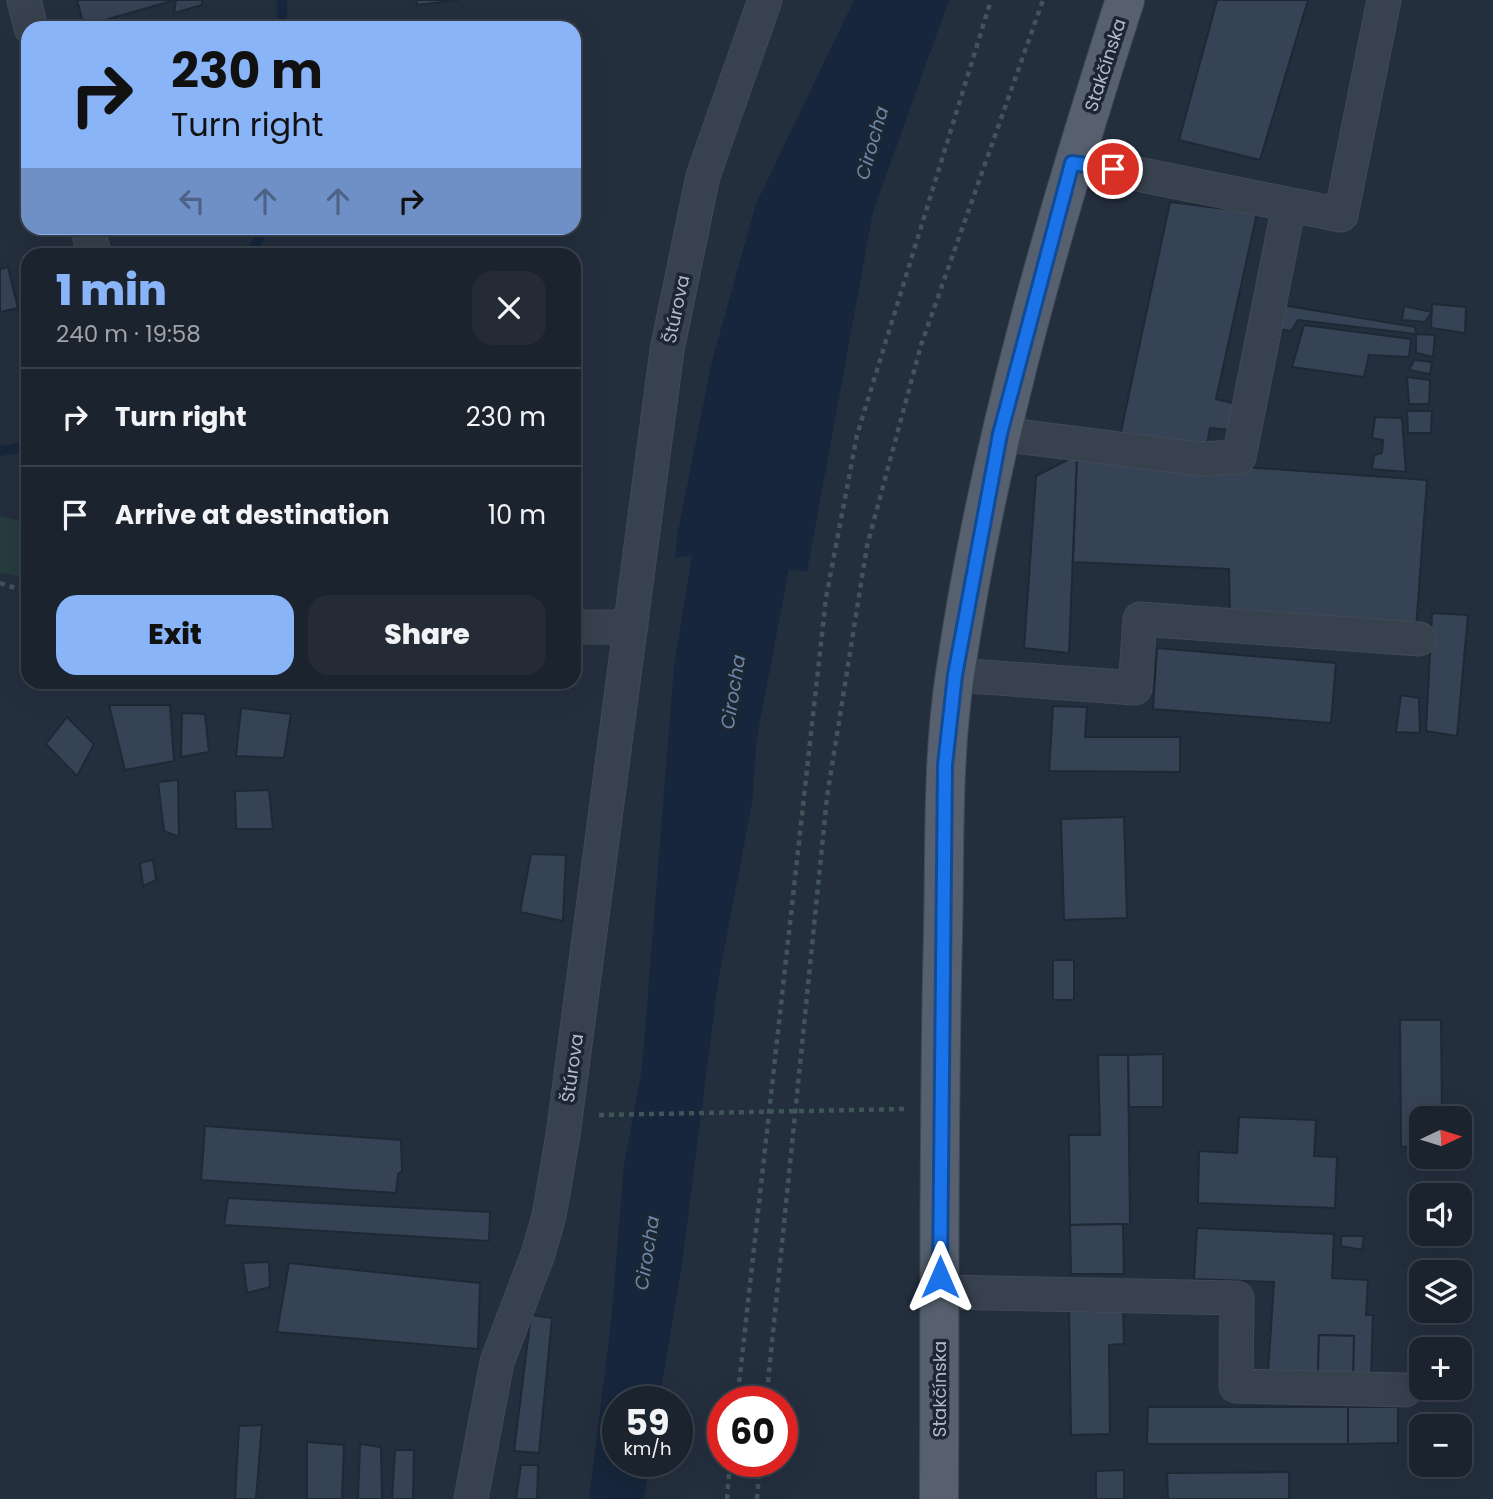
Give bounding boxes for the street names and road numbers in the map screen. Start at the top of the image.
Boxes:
street label: Stakčínska [1078,15,1132,115]
street label: Štúrova [657,273,695,345]
street label: Štúrova [555,1032,589,1104]
street label: Stakčínska [927,1341,952,1437]

